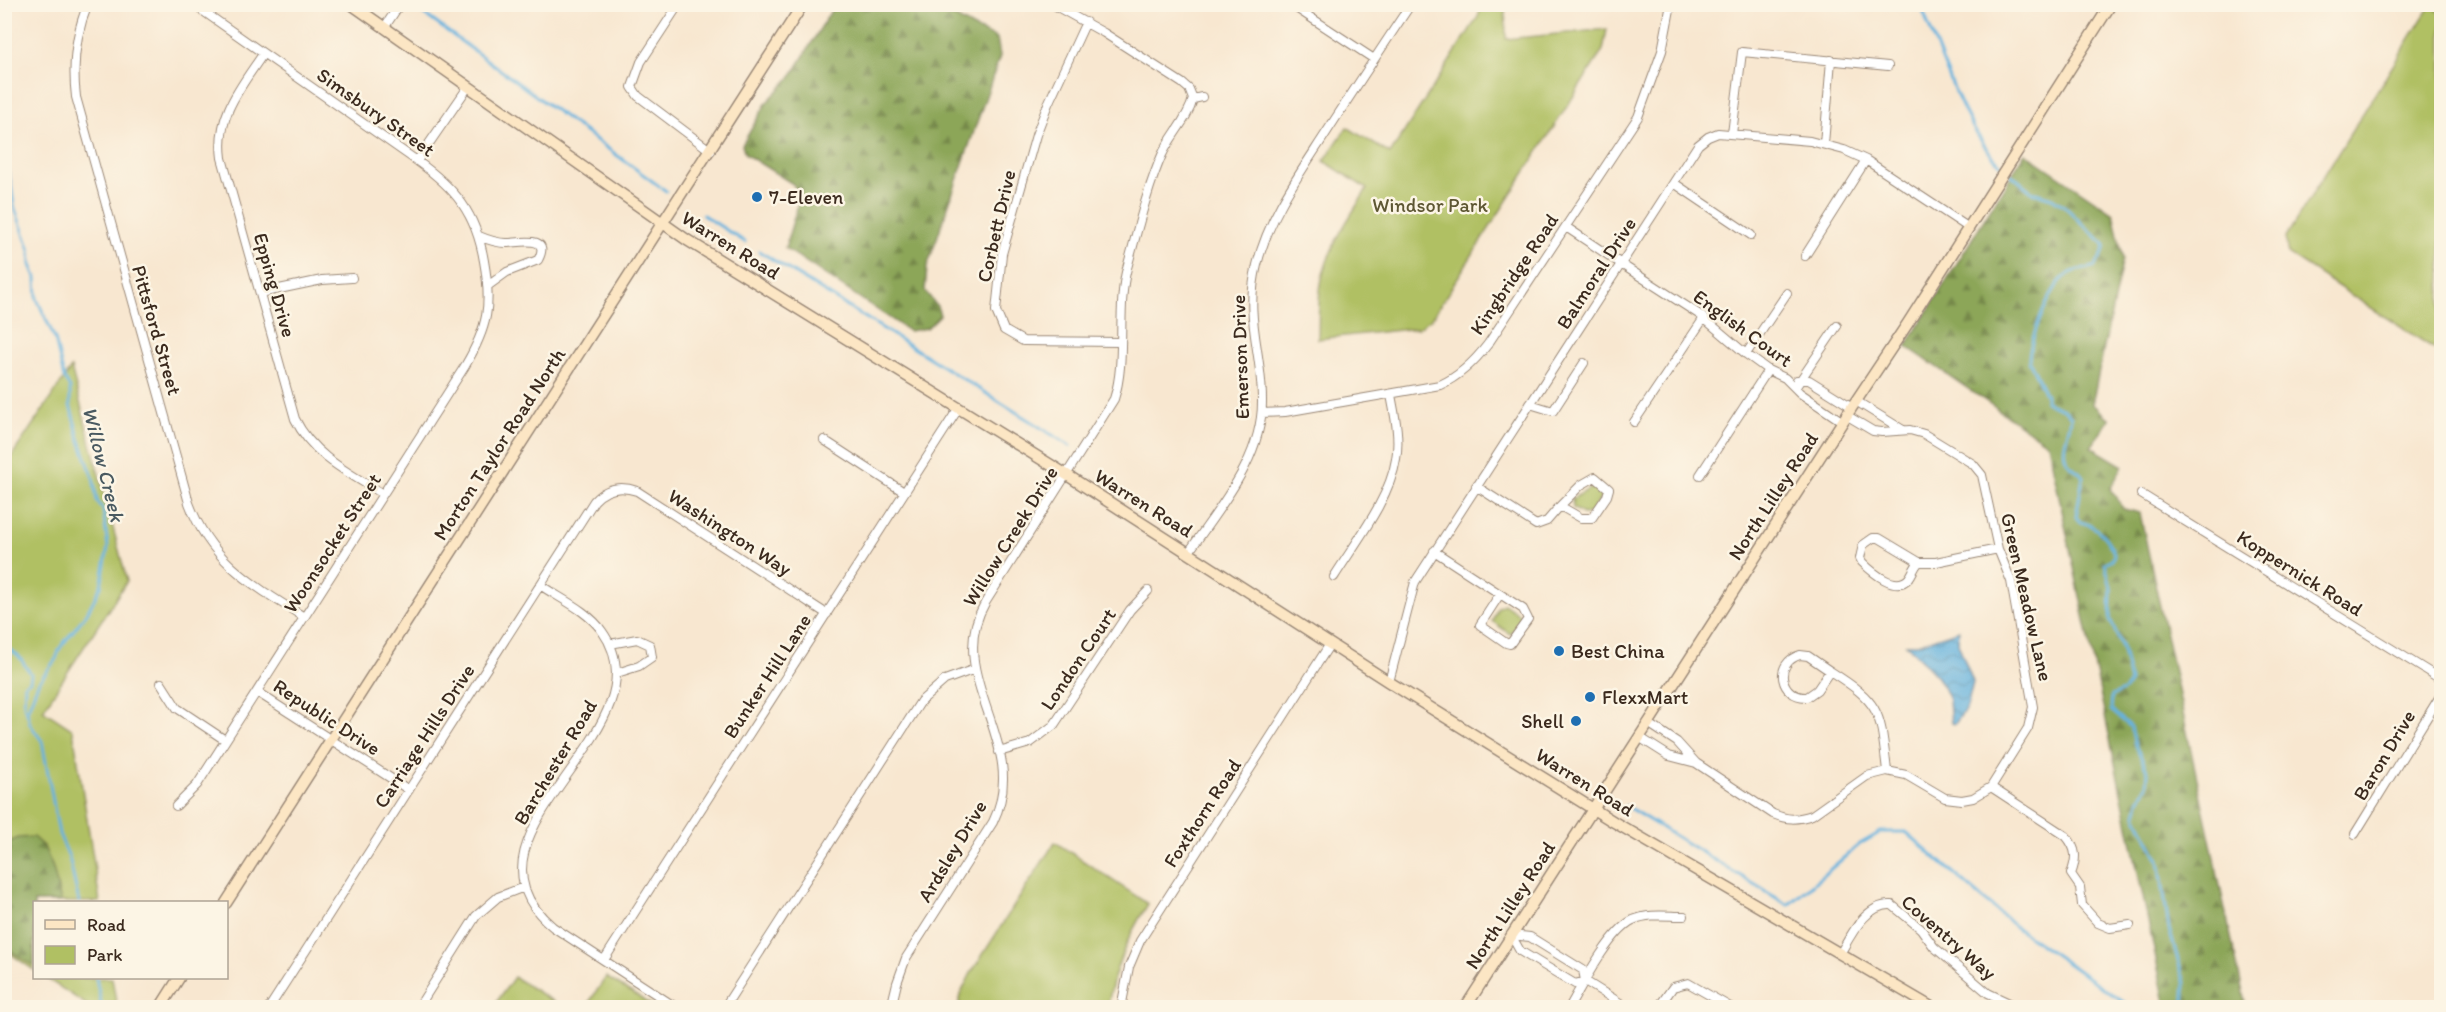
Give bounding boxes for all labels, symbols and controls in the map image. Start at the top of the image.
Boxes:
street label: Simsbury Street [312,62,440,162]
street label: Corbett Drive [971,167,1021,285]
place label: 7-Eleven [769,185,843,209]
marker: 7-Eleven [750,190,764,204]
park label: Windsor Park [1372,193,1488,217]
street label: Warren Road [677,205,785,285]
street label: Kingbridge Road [1465,209,1563,339]
street label: Balmoral Drive [1551,213,1641,333]
street label: Epping Drive [249,230,301,340]
street label: Pittsford Street [127,262,187,398]
street label: English Court [1689,284,1797,372]
street label: Emerson Drive [1226,294,1254,420]
street label: Morton Taylor Road North [428,343,570,545]
water label: Willow Creek [78,404,131,525]
street label: North Lilley Road [1723,428,1823,564]
street label: Willow Creek Drive [957,461,1063,611]
street label: Warren Road [1090,463,1198,543]
street label: Woonsocket Street [278,468,386,617]
street label: Washington Way [664,483,797,581]
street label: Green Meadow Lane [1996,511,2058,683]
street label: Koppernick Road [2233,525,2367,621]
street label: London Court [1035,603,1121,715]
street label: Bunker Hill Lane [718,609,816,743]
place label: Best China [1571,639,1665,663]
marker: Best China [1552,644,1566,658]
street label: Carriage Hills Drive [369,660,479,812]
street label: Republic Drive [269,674,385,760]
place label: FlexxMart [1602,685,1689,709]
marker: FlexxMart [1583,690,1597,704]
street label: Barchester Road [508,695,602,829]
street label: Baron Drive [2348,705,2420,805]
place label: Shell [1521,709,1564,733]
marker: Shell [1569,714,1583,728]
street label: Warren Road [1531,742,1639,822]
street label: Foxthorn Road [1158,754,1246,872]
street label: Ardsley Drive [912,796,992,906]
street label: North Lilley Road [1460,837,1560,973]
street label: Coventry Way [1897,889,2002,985]
legend [33,901,228,979]
text: Road [87,914,126,936]
text: Park [87,944,122,966]

